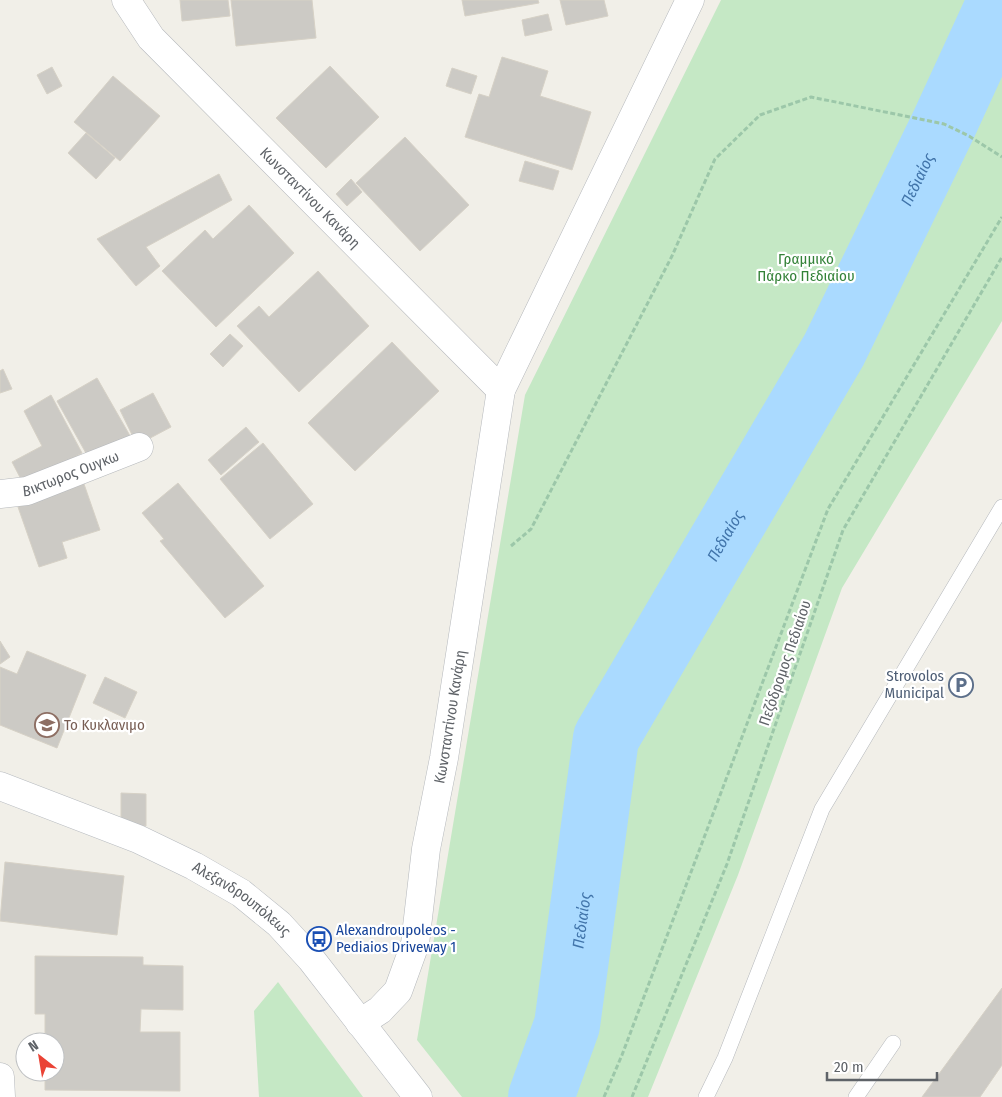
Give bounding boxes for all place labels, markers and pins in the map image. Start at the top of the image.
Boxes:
place label: Strovolos Municipal [885,667,944,702]
parking icon: Strovolos Municipal [948,672,974,698]
school or university icon: Το Κυκλανιμο [34,712,60,738]
place label: Το Κυκλανιμο [64,716,145,734]
place label: Alexandroupoleos - Pediaios Driveway 1 [336,921,456,956]
bus stop icon: Alexandroupoleos - Pediaios Driveway 1 [306,926,332,952]

